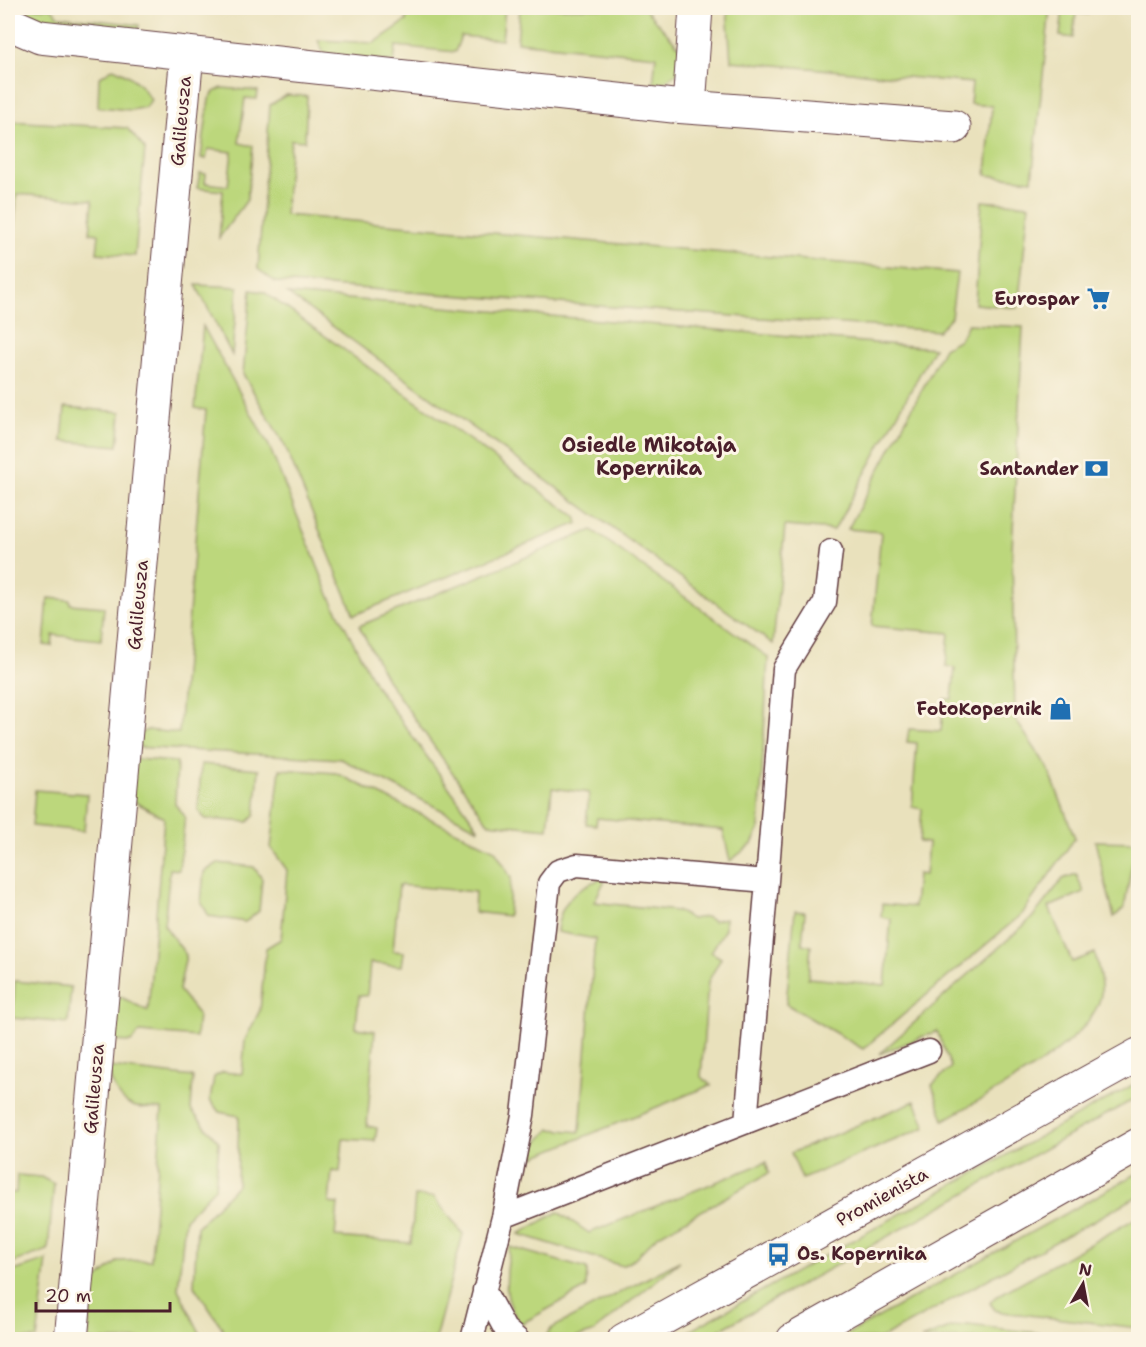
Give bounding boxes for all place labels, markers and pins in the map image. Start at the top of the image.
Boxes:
supermarket icon: Eurospar [1085,286,1111,312]
place label: Eurospar [994,287,1080,311]
bank icon: Santander [1084,456,1110,482]
place label: Santander [980,457,1079,481]
shop icon: FotoKopernik [1047,696,1073,722]
place label: FotoKopernik [917,697,1042,721]
bus stop icon: Os. Kopernika [766,1241,792,1267]
place label: Os. Kopernika [797,1242,927,1266]

